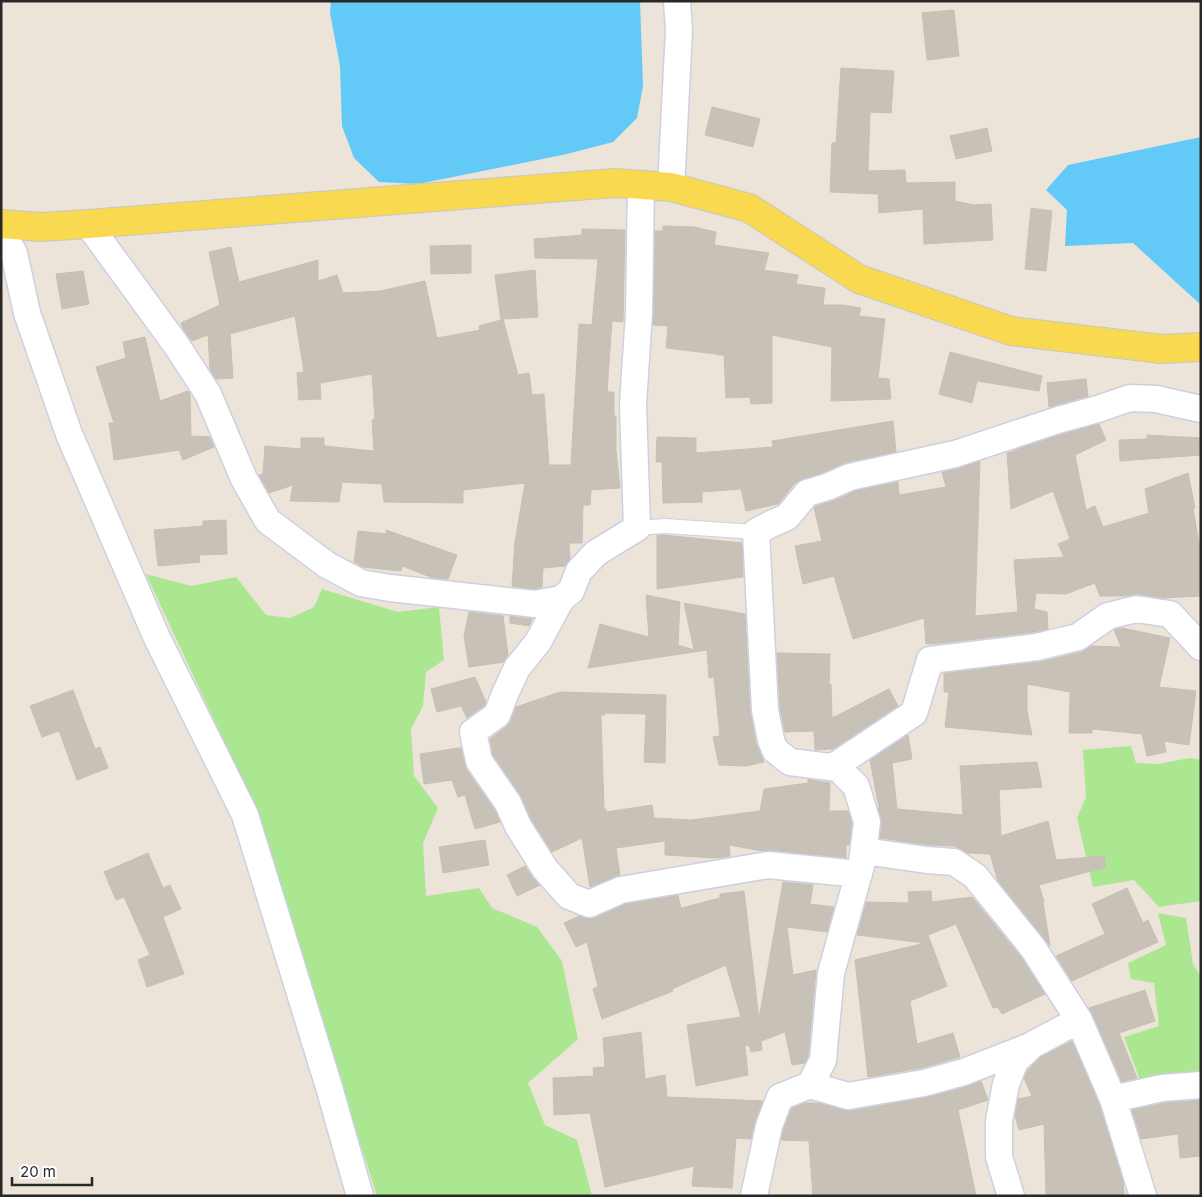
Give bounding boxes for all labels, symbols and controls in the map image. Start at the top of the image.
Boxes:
scale bar [12,1154,92,1186]
text: 20 m [20,1162,56,1181]

